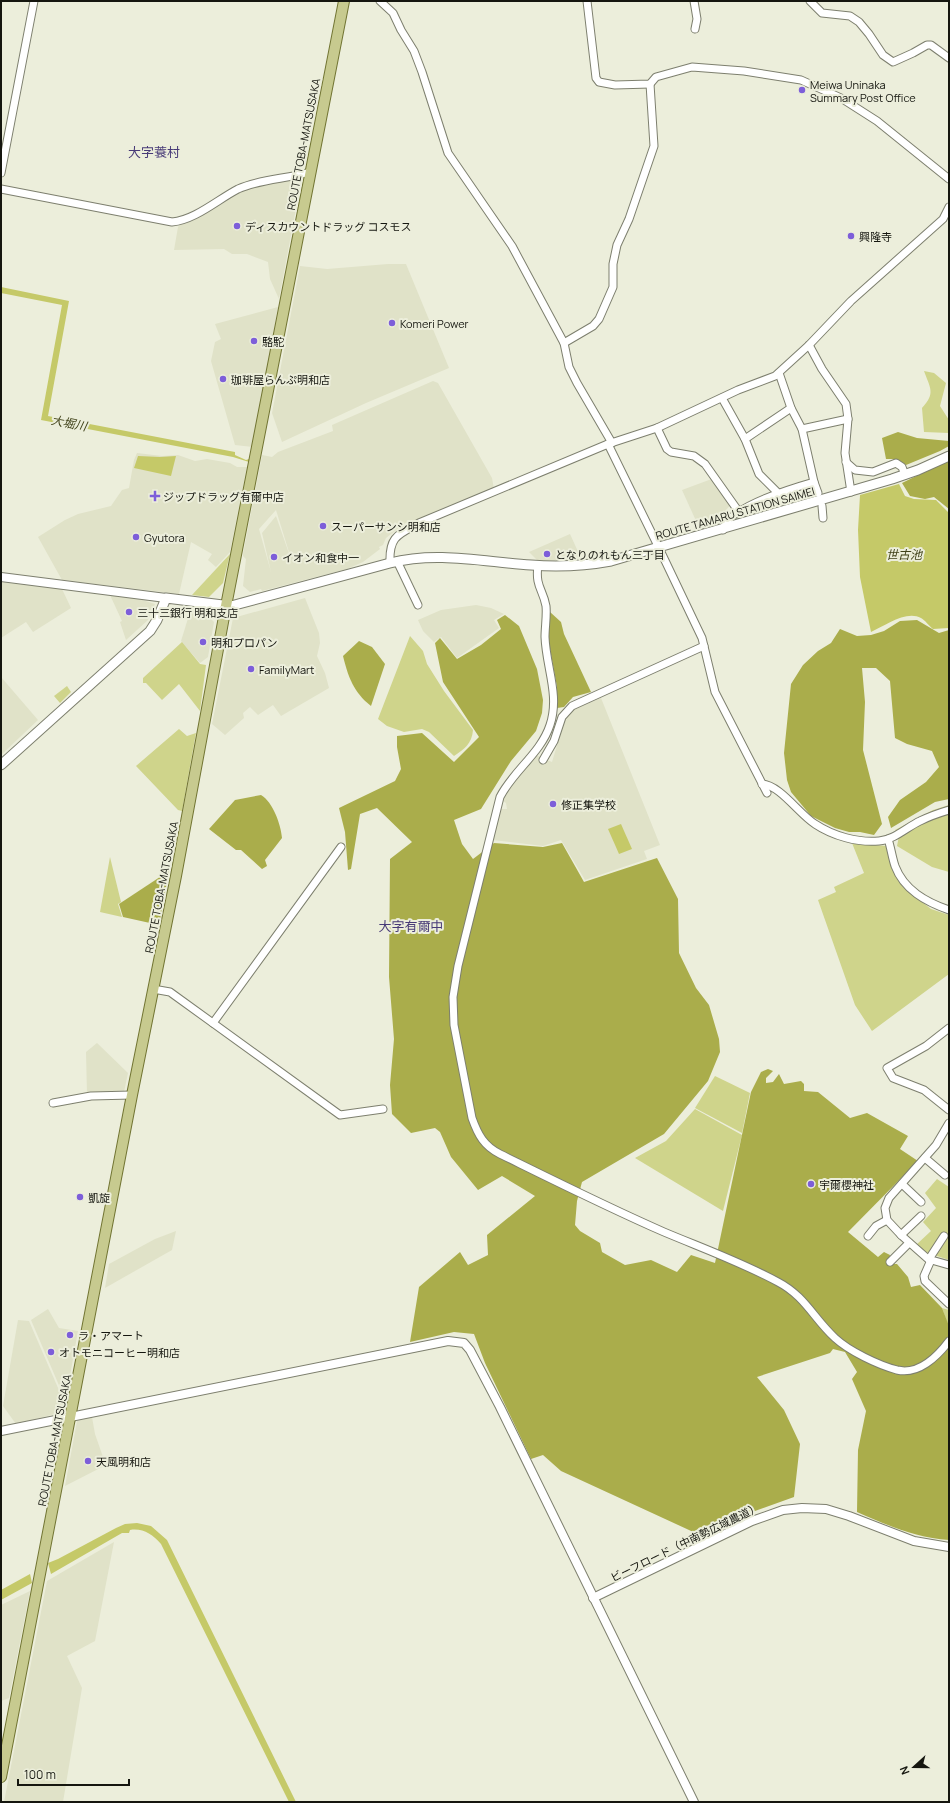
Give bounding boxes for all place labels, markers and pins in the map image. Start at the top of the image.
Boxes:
place label: Meiwa Uninaka Summary Post Office [810,77,916,105]
marker: Meiwa Uninaka Summary Post Office [797,85,807,95]
place label: ディスカウントドラッグ コスモス [245,219,411,234]
marker: ディスカウントドラッグ コスモス [232,221,242,231]
place label: 興隆寺 [859,229,892,244]
marker: 興隆寺 [846,231,856,241]
place label: Komeri Power [400,316,469,331]
marker: Komeri Power [387,318,397,328]
place label: 駱駝 [262,334,284,349]
marker: 駱駝 [249,336,259,346]
place label: 珈琲屋らんぷ明和店 [231,372,330,387]
marker: 珈琲屋らんぷ明和店 [218,374,228,384]
place label: ジップドラッグ有爾中店 [163,489,284,504]
marker: ジップドラッグ有爾中店 [150,491,160,501]
place label: スーパーサンシ明和店 [331,519,441,534]
marker: スーパーサンシ明和店 [318,521,328,531]
place label: Gyutora [144,530,185,545]
marker: Gyutora [131,532,141,542]
place label: となりのれもん三丁目 [555,547,665,562]
marker: となりのれもん三丁目 [542,549,552,559]
place label: イオン和食中一 [282,550,359,565]
marker: イオン和食中一 [269,552,279,562]
place label: 三十三銀行 明和支店 [137,605,238,620]
marker: 三十三銀行 明和支店 [124,607,134,617]
place label: 明和プロパン [211,635,278,650]
marker: 明和プロパン [198,637,208,647]
place label: FamilyMart [259,662,314,677]
marker: FamilyMart [246,664,256,674]
place label: 修正集学校 [561,797,616,812]
marker: 修正集学校 [548,799,558,809]
place label: 宇爾櫻神社 [819,1177,874,1192]
marker: 宇爾櫻神社 [806,1179,816,1189]
place label: 凱旋 [88,1190,110,1205]
marker: 凱旋 [75,1192,85,1202]
place label: ラ・アマート [78,1328,144,1343]
marker: ラ・アマート [65,1330,75,1340]
place label: オトモニコーヒー明和店 [59,1345,180,1360]
marker: オトモニコーヒー明和店 [46,1347,56,1357]
place label: 天風明和店 [96,1454,151,1469]
marker: 天風明和店 [83,1456,93,1466]

